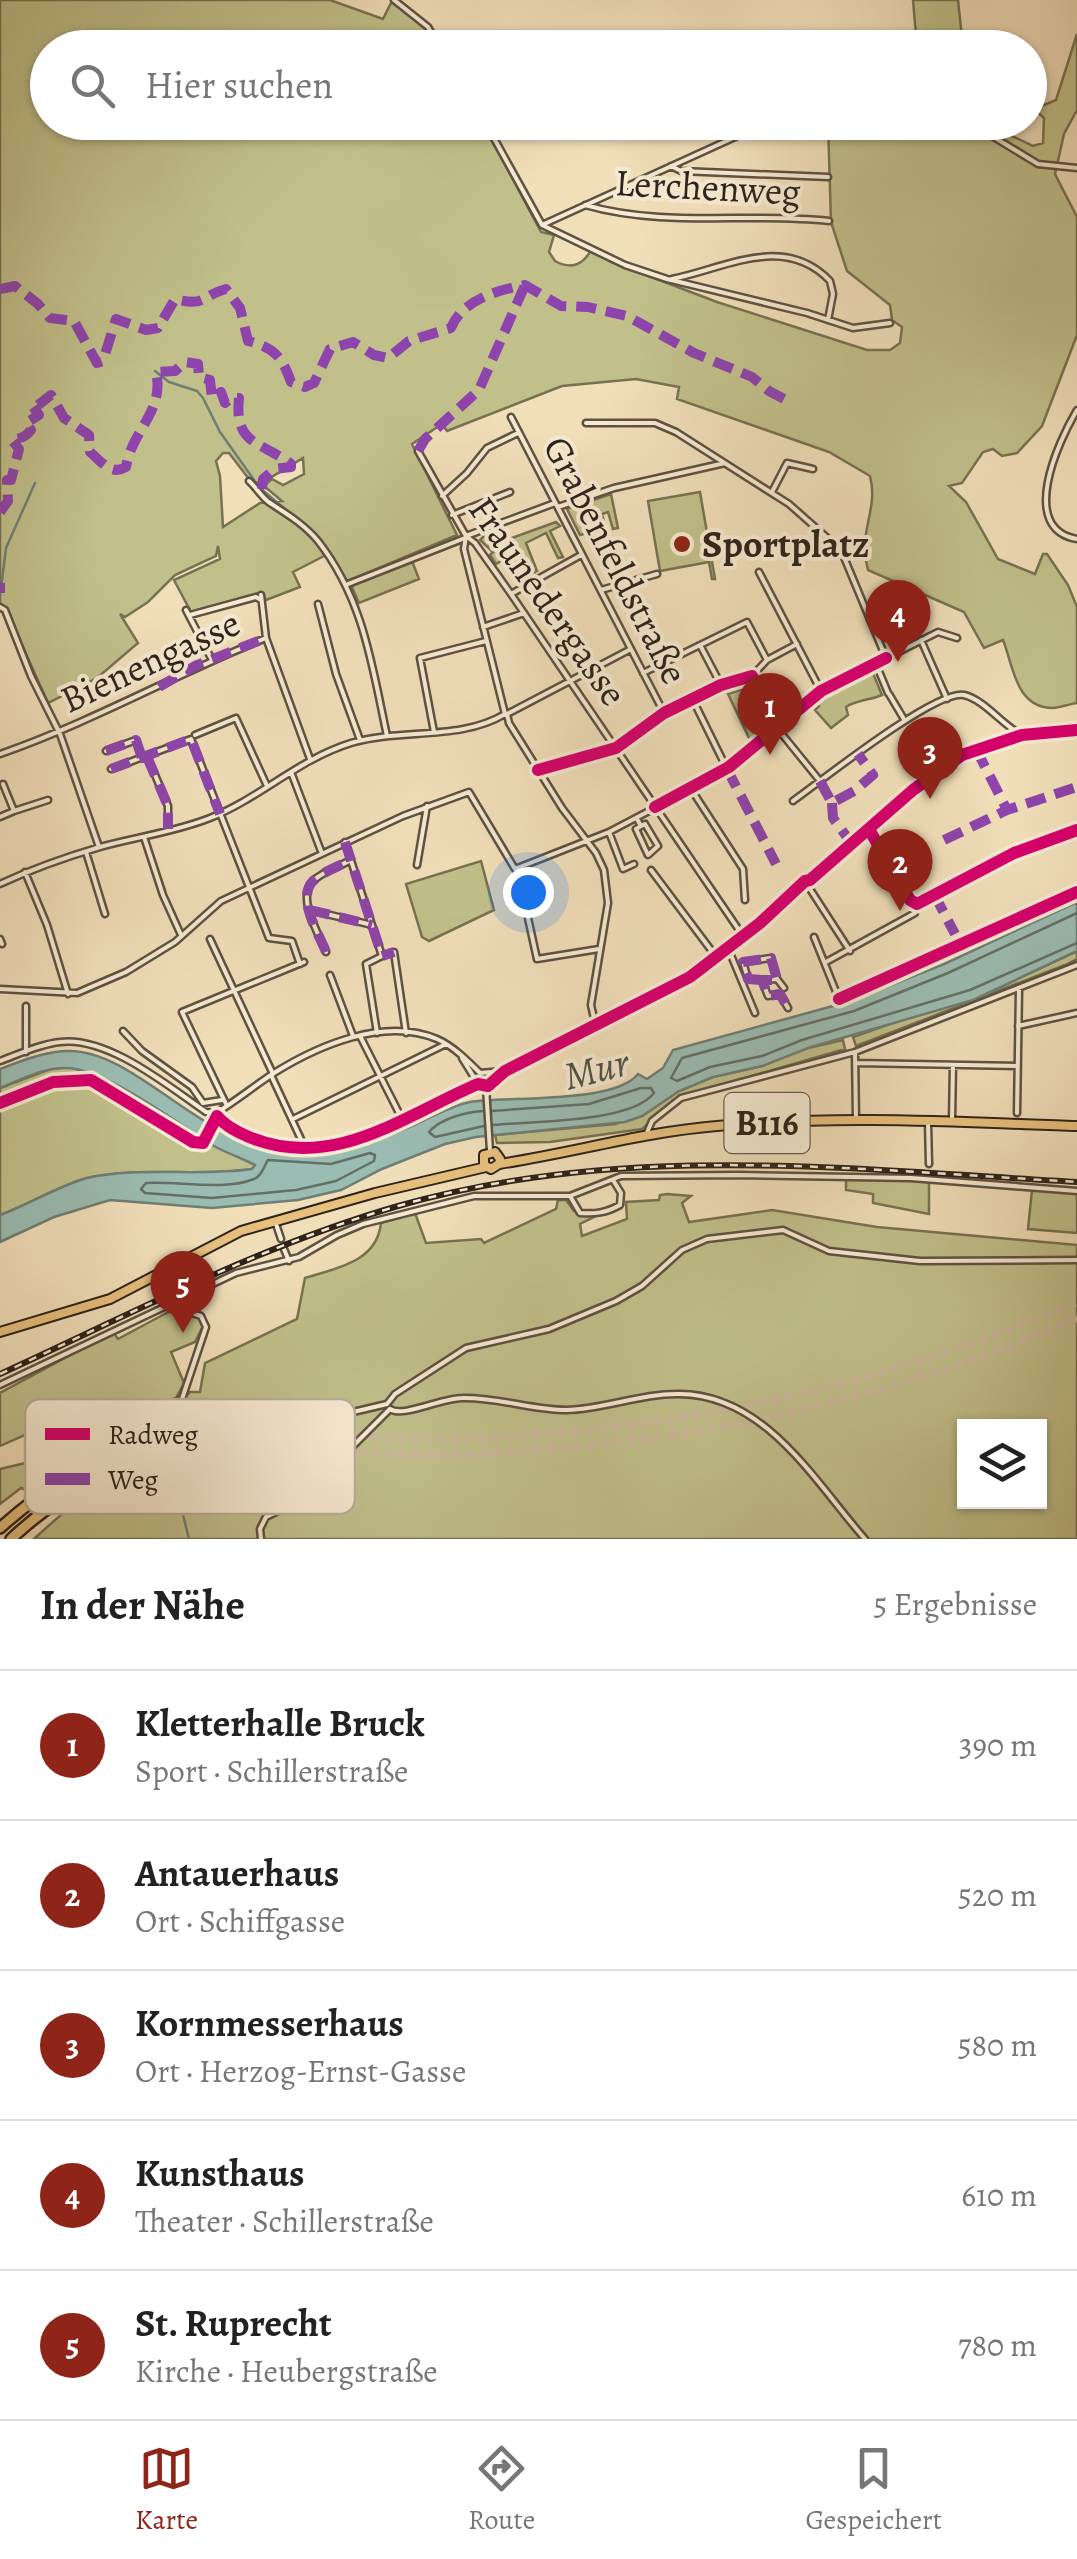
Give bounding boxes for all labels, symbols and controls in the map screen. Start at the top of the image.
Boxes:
search box [30,30,1047,140]
icon: search [65,58,120,113]
text: Hier suchen [145,59,333,111]
street label: Lerchenweg [614,156,802,218]
street label: Grabenfeldstraße [531,427,701,693]
street label: Fraunedergasse [456,486,640,716]
place label: Sportplatz [702,518,870,570]
marker: Sportplatz [671,533,693,555]
pin: 4 [866,580,930,662]
street label: Bienengasse [52,597,248,725]
pin: 1 [738,672,802,755]
pin: 3 [898,716,962,799]
pin: 2 [868,828,932,911]
your location [503,867,554,918]
water label: Mur [558,1034,635,1104]
road number: B116 [724,1093,810,1153]
pin: 5 [150,1250,216,1333]
legend [25,1399,355,1514]
text: Radweg [108,1416,198,1454]
map controls [957,1419,1047,1509]
button: layers [957,1419,1047,1509]
text: Weg [107,1461,158,1499]
text: In der Nähe [40,1576,245,1633]
text: 5 Ergebnisse [873,1582,1037,1626]
text: Kletterhalle Bruck [135,1697,425,1749]
text: 1 [67,1723,78,1767]
text: 390 m [959,1723,1037,1767]
text: Sport · Schillerstraße [135,1749,408,1793]
text: Antauerhaus [135,1847,339,1899]
text: 2 [65,1873,80,1917]
text: 520 m [958,1873,1037,1917]
text: Ort · Schiffgasse [135,1899,345,1943]
text: Kornmesserhaus [135,1997,404,2049]
text: 3 [66,2023,79,2067]
text: 580 m [958,2023,1037,2067]
text: Ort · Herzog-Ernst-Gasse [135,2049,466,2093]
text: Kunsthaus [135,2147,305,2199]
text: 4 [65,2173,80,2217]
text: 610 m [961,2173,1037,2217]
text: Theater · Schillerstraße [135,2199,434,2243]
text: St. Ruprecht [135,2297,332,2349]
text: 5 [66,2323,79,2367]
text: 780 m [958,2323,1037,2367]
text: Kirche · Heubergstraße [135,2349,438,2393]
tab: Karte [135,2441,198,2539]
tab: Route [468,2441,535,2539]
tab: Gespeichert [805,2441,942,2539]

